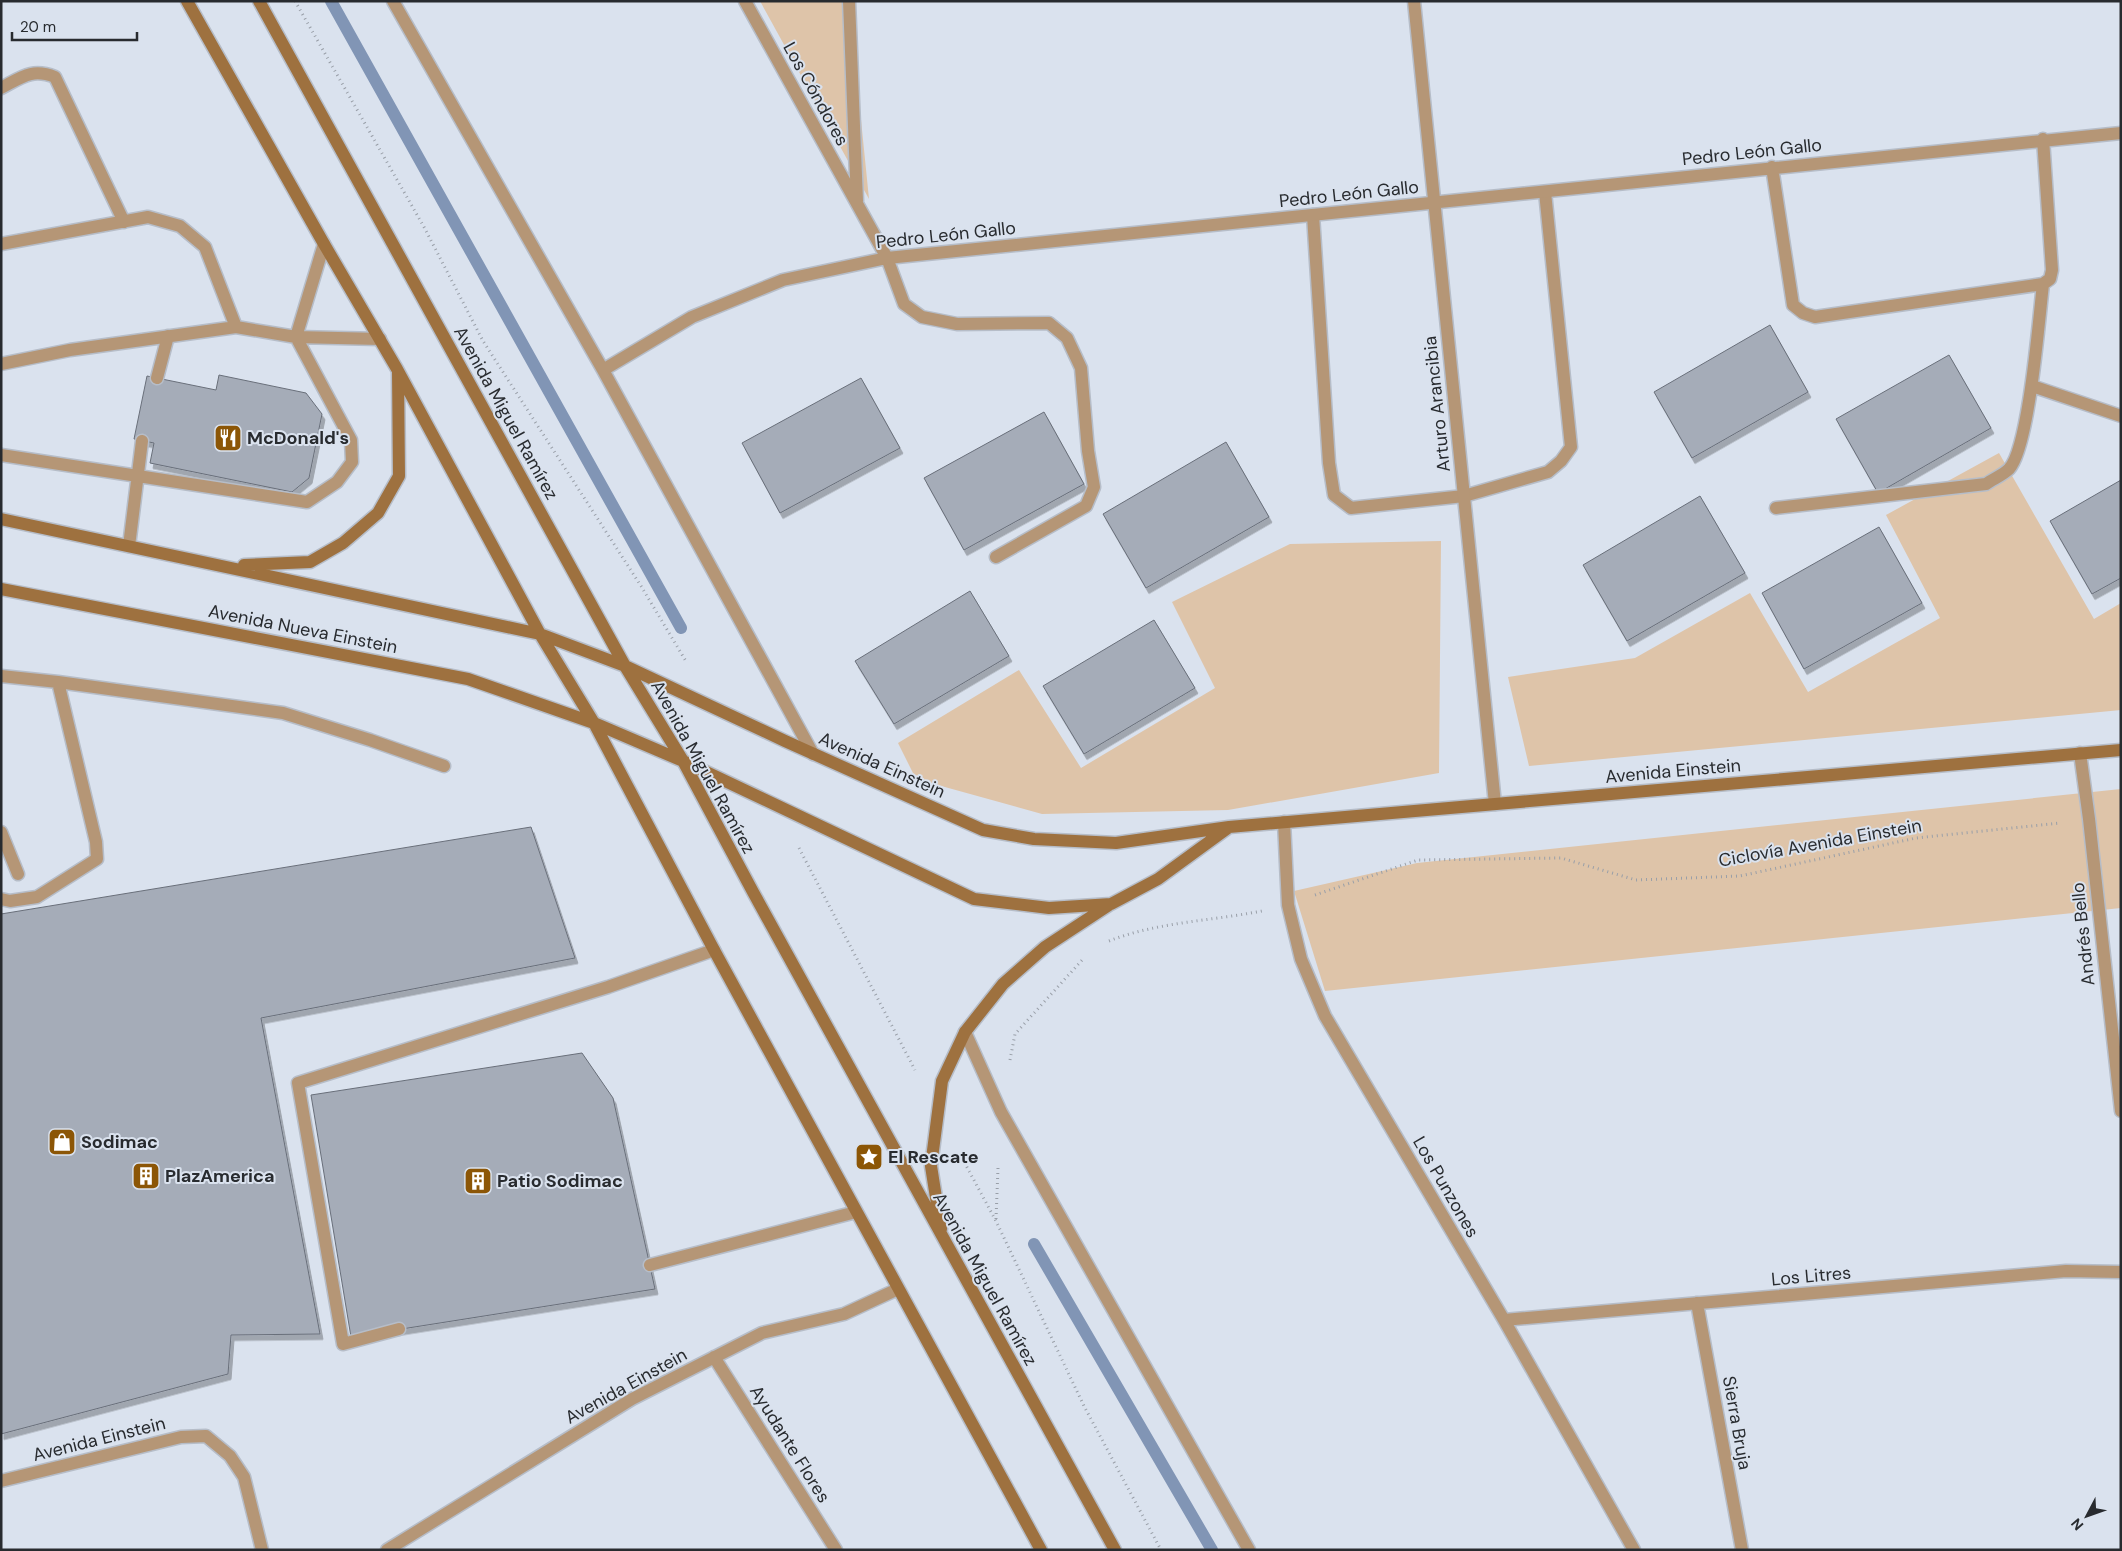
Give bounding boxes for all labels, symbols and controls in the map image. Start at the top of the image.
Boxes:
scale bar [12,10,138,42]
text: 20 m [20,17,56,37]
street label: Los Cóndores [778,38,854,150]
street label: Pedro León Gallo [1681,133,1823,171]
street label: Pedro León Gallo [1278,175,1420,213]
street label: Pedro León Gallo [875,216,1017,254]
street label: Avenida Miguel Ramírez [448,322,564,504]
street label: Arturo Arancibia [1418,335,1456,473]
restaurant icon: McDonald's [213,423,243,453]
place label: McDonald's [247,426,349,450]
street label: Avenida Nueva Einstein [206,599,400,659]
street label: Avenida Miguel Ramírez [645,676,761,858]
street label: Avenida Einstein [815,726,949,804]
street label: Avenida Einstein [1604,753,1742,789]
street label: Ciclovía Avenida Einstein [1717,813,1923,873]
street label: Andrés Bello [2066,881,2100,987]
shop icon: Sodimac [47,1127,77,1157]
place label: Sodimac [81,1130,158,1154]
street label: Los Punzones [1407,1132,1485,1242]
place icon: El Rescate [854,1142,884,1172]
place label: El Rescate [888,1145,979,1169]
building icon: PlazAmerica [131,1161,161,1191]
place label: PlazAmerica [165,1164,275,1188]
building icon: Patio Sodimac [463,1166,493,1196]
place label: Patio Sodimac [497,1169,623,1193]
street label: Avenida Miguel Ramírez [927,1188,1043,1370]
street label: Los Litres [1770,1261,1852,1291]
street label: Avenida Einstein [561,1343,691,1429]
street label: Sierra Bruja [1717,1374,1757,1472]
street label: Ayudante Flores [744,1381,836,1507]
street label: Avenida Einstein [30,1411,168,1467]
north arrow [2062,1491,2112,1541]
text: N [2067,1515,2087,1534]

